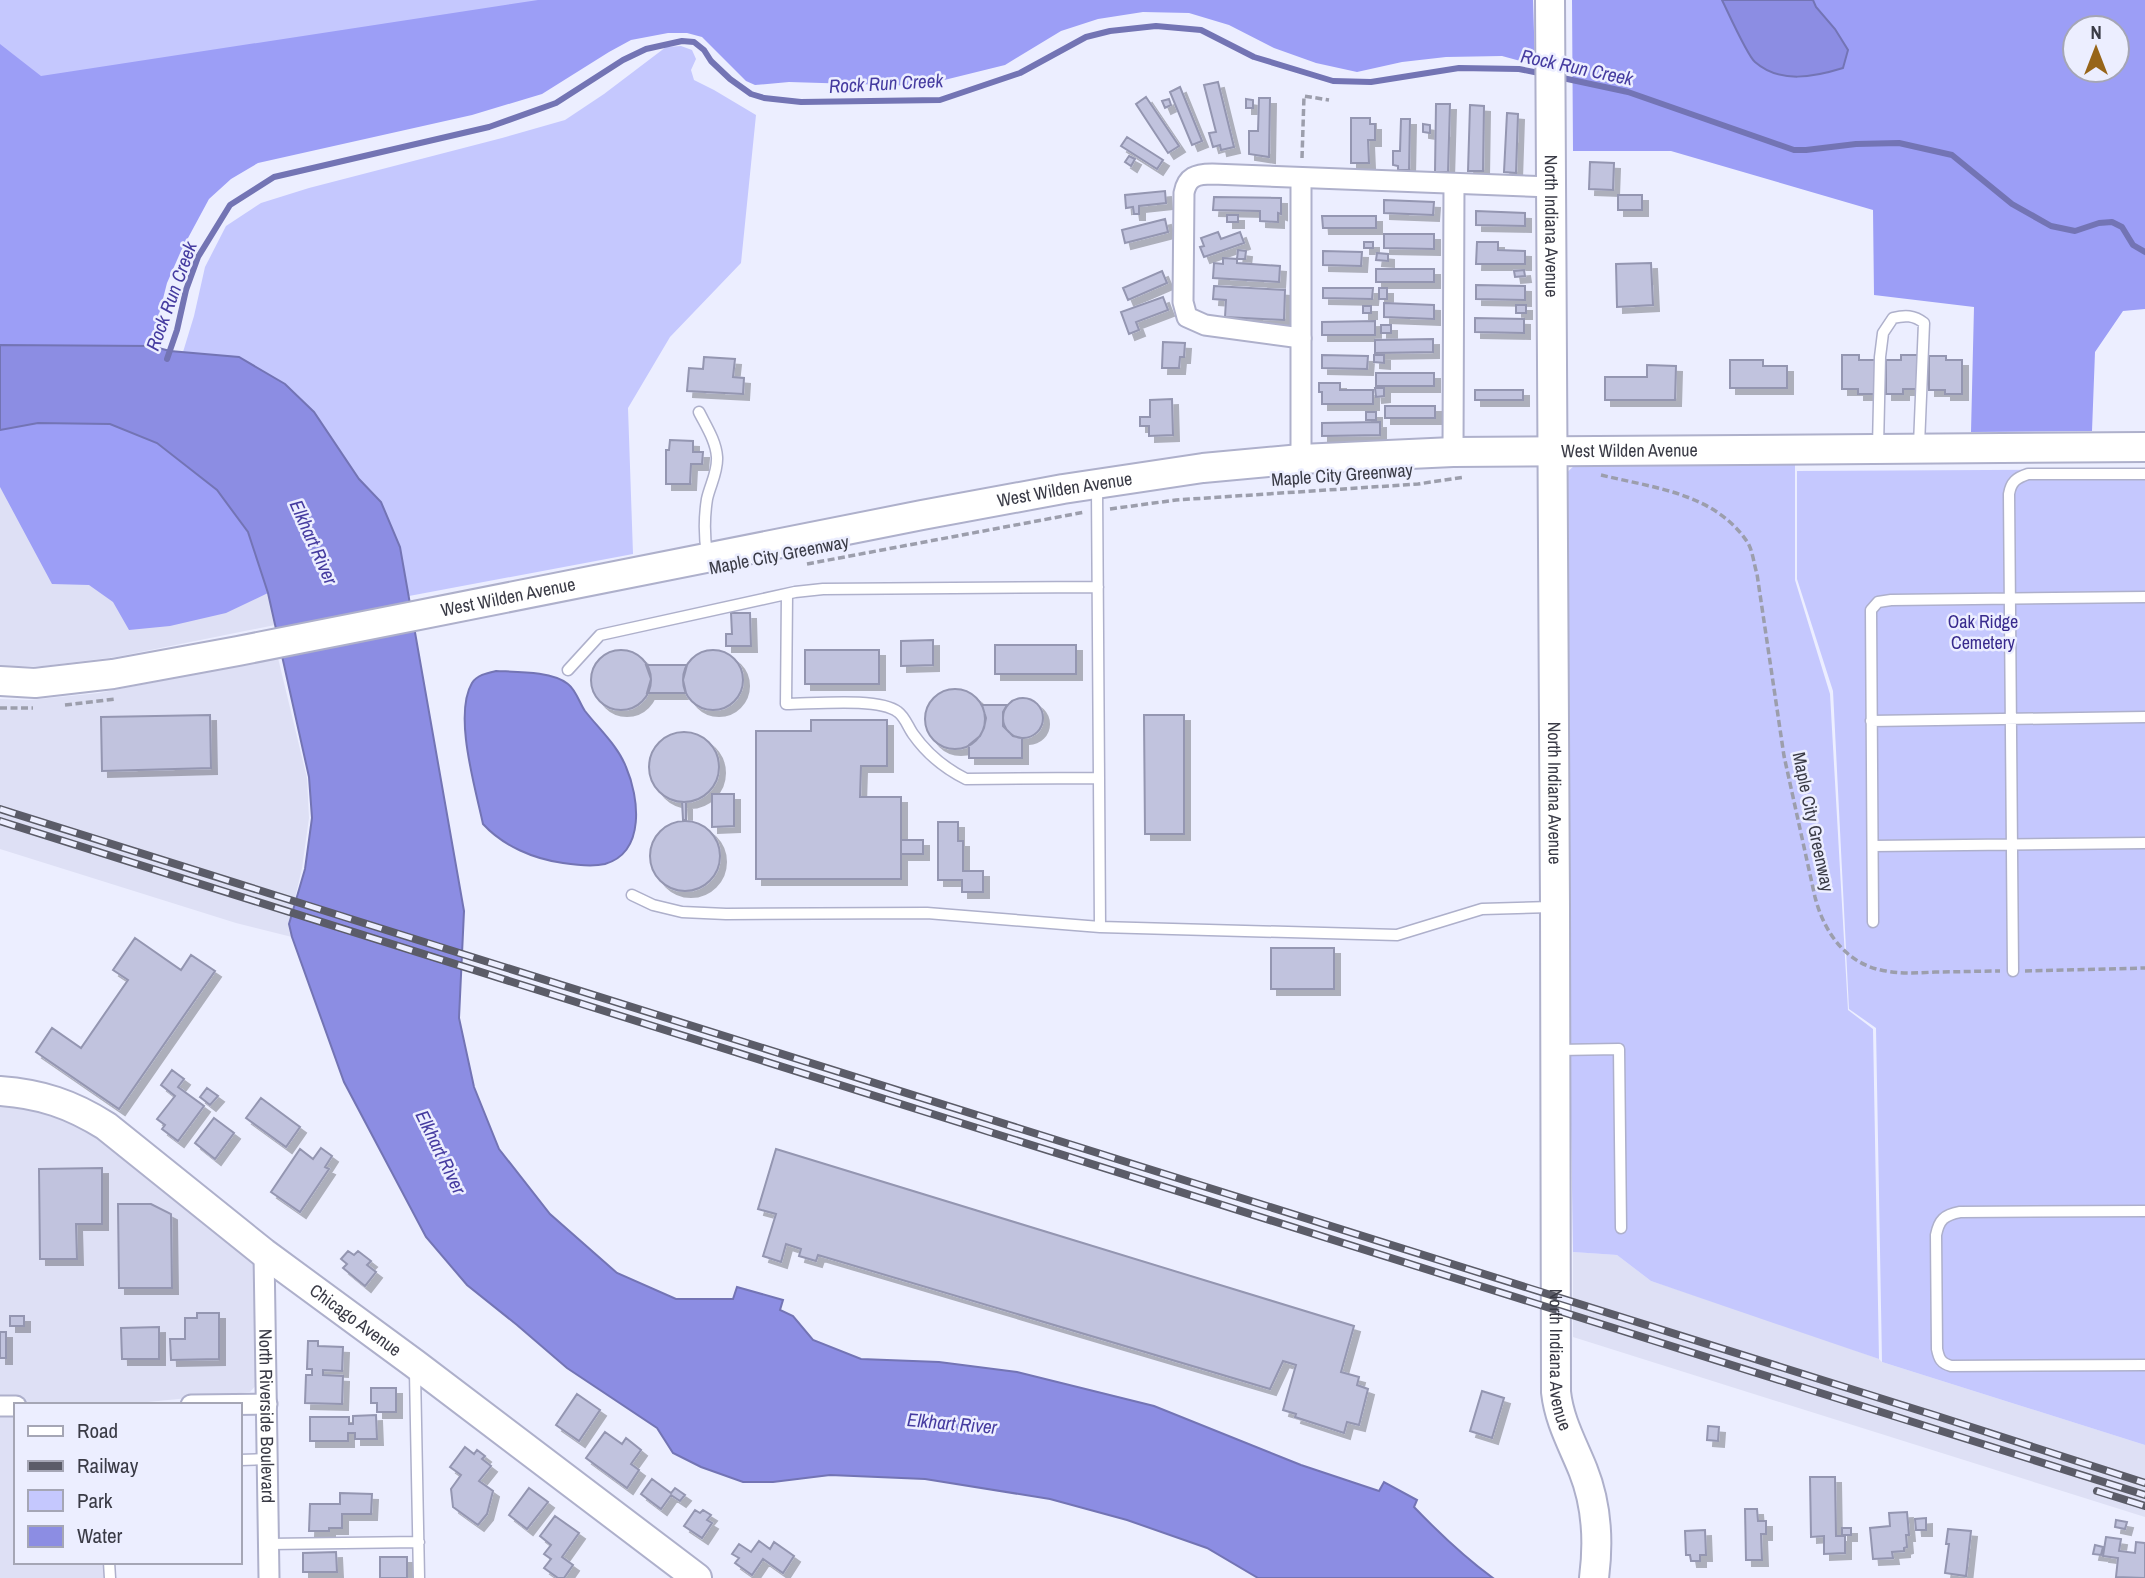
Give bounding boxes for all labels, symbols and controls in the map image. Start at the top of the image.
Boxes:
north arrow [2061,14,2131,84]
text: N [2090,19,2102,45]
water label: Rock Run Creek [1518,42,1637,92]
water label: Rock Run Creek [828,67,945,99]
street label: North Indiana Avenue [1539,155,1565,297]
water label: Rock Run Creek [139,237,203,354]
street label: West Wilden Avenue [1561,437,1698,463]
street label: Maple City Greenway [1270,457,1414,492]
street label: West Wilden Avenue [995,466,1134,513]
water label: Elkhart River [284,496,345,589]
street label: Maple City Greenway [707,529,852,580]
street label: West Wilden Avenue [438,571,577,622]
park label: Oak Ridge Cemetery [1948,609,2018,655]
street label: North Indiana Avenue [1542,722,1568,864]
street label: Maple City Greenway [1787,750,1841,895]
water label: Elkhart River [410,1106,473,1199]
street label: Chicago Avenue [305,1278,407,1362]
street label: North Indiana Avenue [1544,1289,1578,1434]
street label: North Riverside Boulevard [253,1329,281,1503]
legend [14,1403,242,1564]
water label: Elkhart River [906,1406,999,1440]
text: Road [77,1416,118,1445]
text: Railway [77,1451,139,1480]
text: Park [77,1486,113,1515]
text: Water [77,1521,123,1550]

